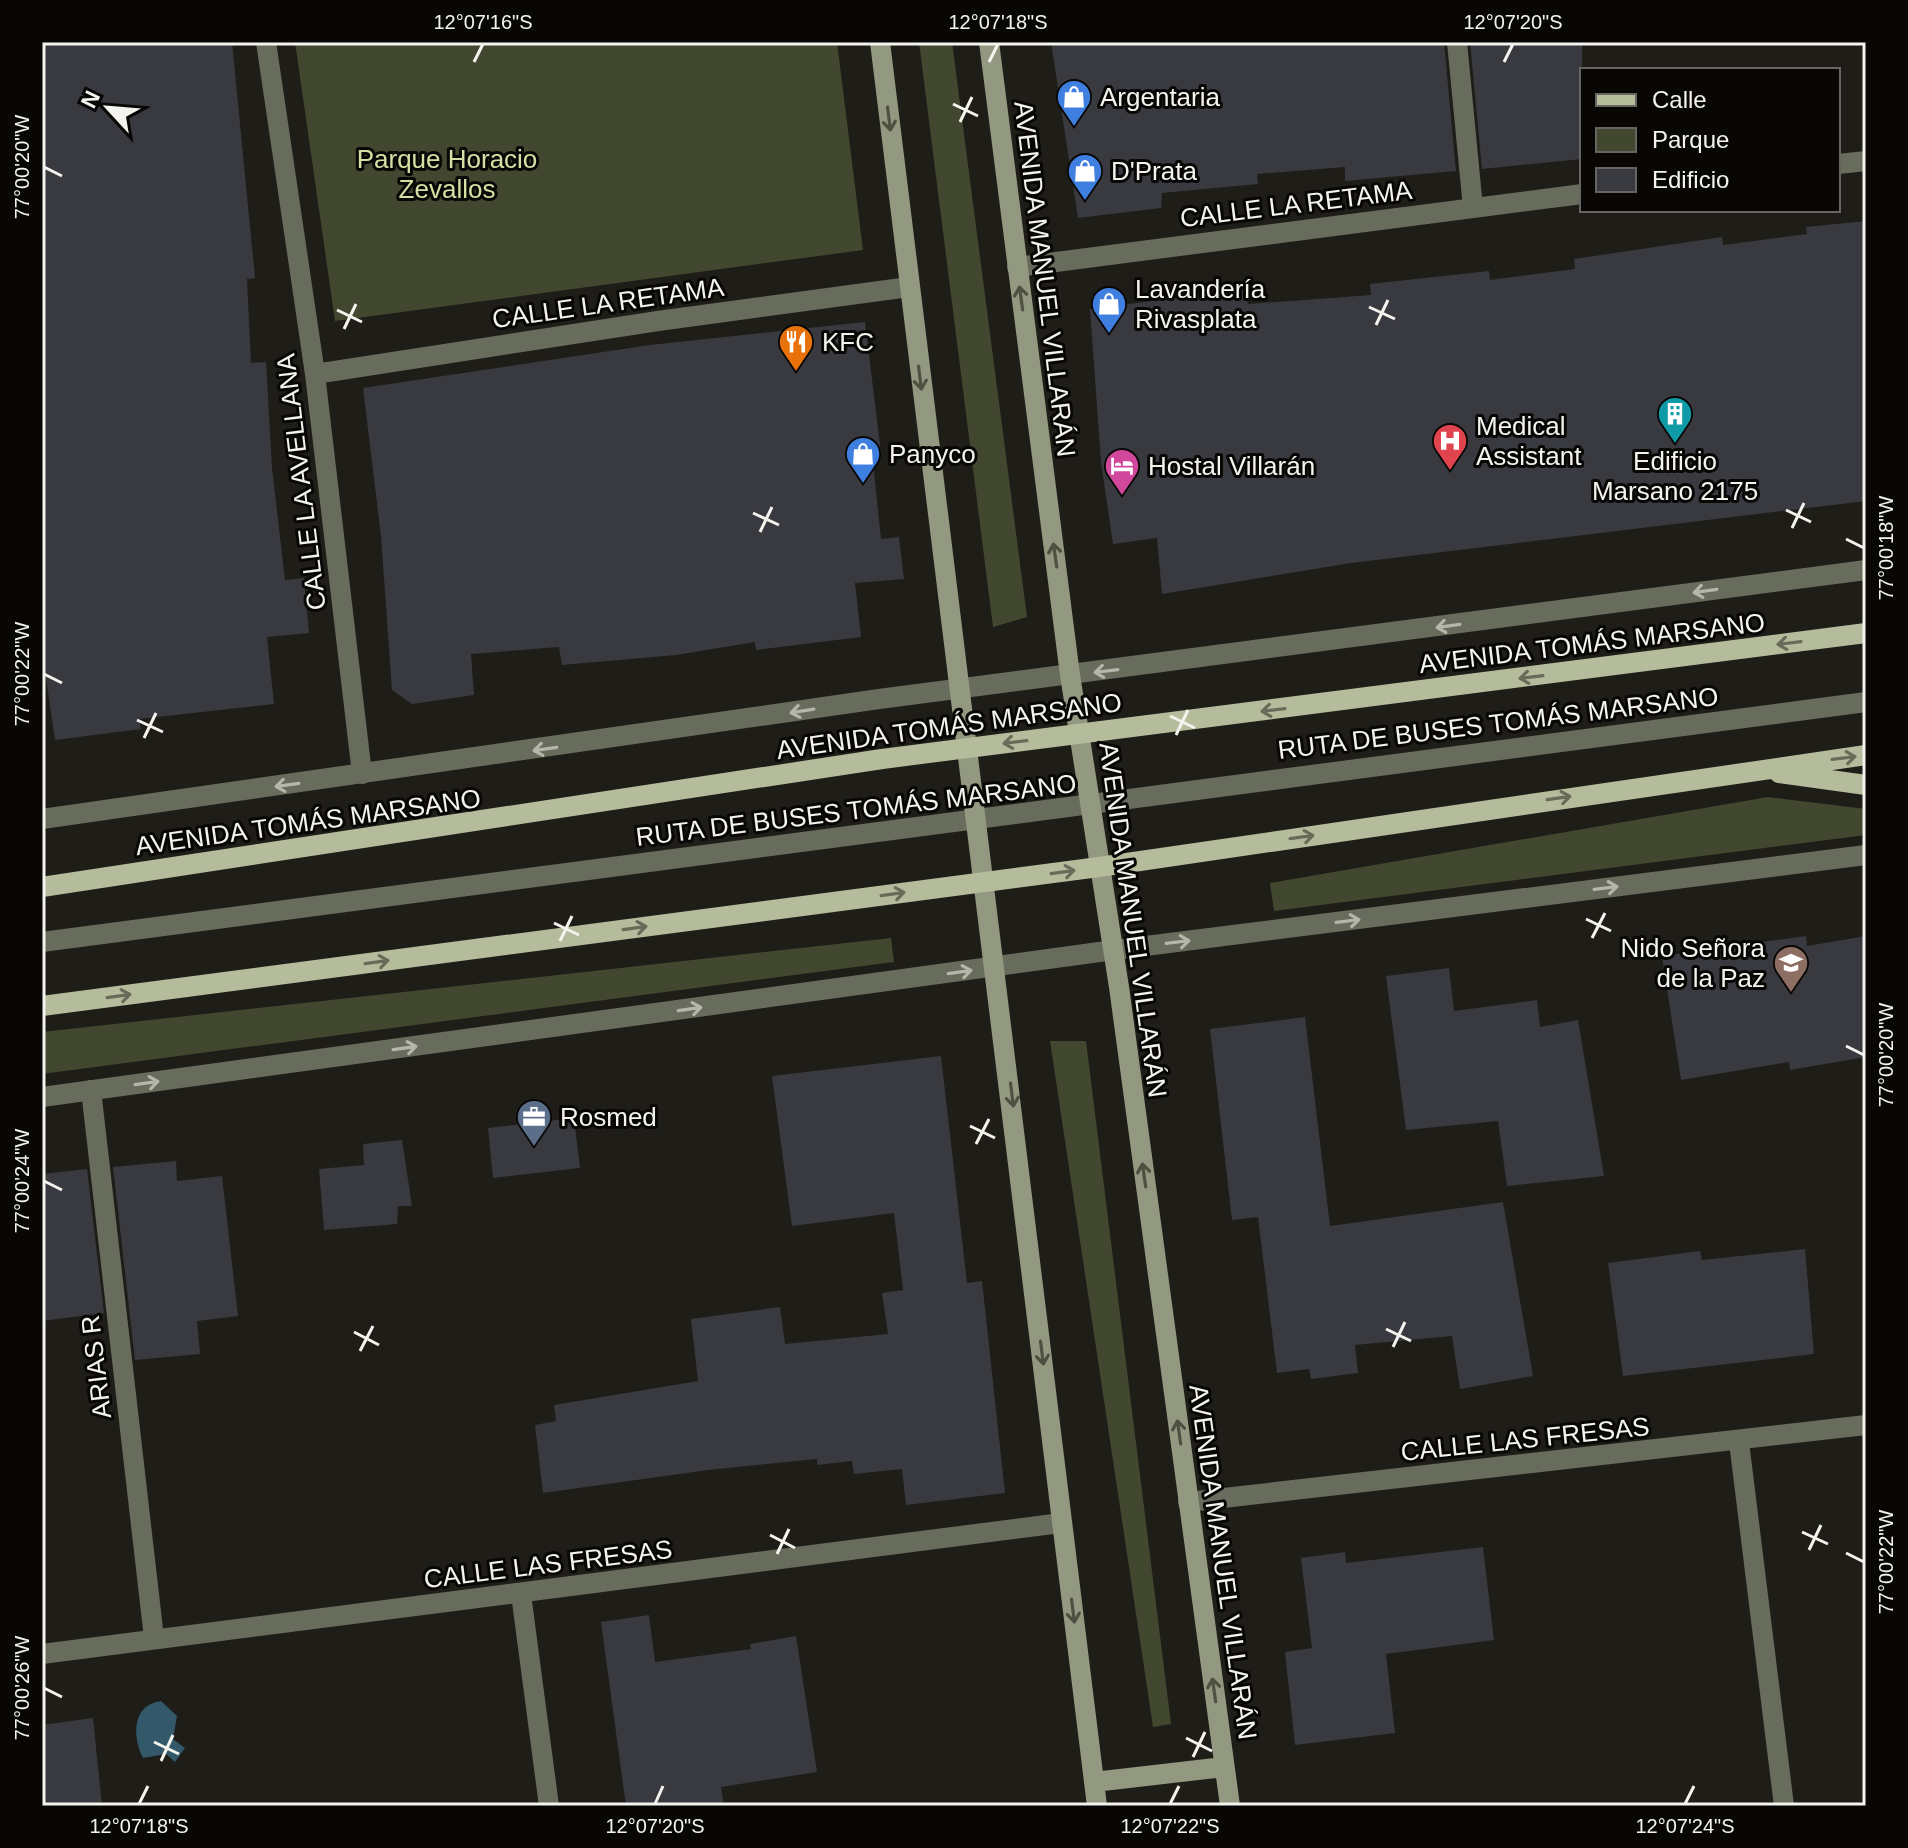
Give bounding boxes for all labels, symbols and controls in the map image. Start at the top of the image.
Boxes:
text: 12°07'16"S [434,11,533,33]
text: 12°07'18"S [949,11,1048,33]
text: 12°07'20"S [1464,11,1563,33]
north arrow [68,68,148,148]
legend [1580,68,1840,212]
shop icon: Argentaria [1055,78,1093,128]
place label: Argentaria [1100,82,1220,112]
text: Calle [1652,86,1707,113]
text: N [76,87,105,112]
street label: AVENIDA MANUEL VILLARÁN [1008,99,1082,459]
one-way arrow [882,106,897,132]
text: 77°00'20"W [11,115,33,219]
text: Parque [1652,126,1729,153]
park label: Parque Horacio Zevallos [357,144,537,204]
shop icon: D'Prata [1066,152,1104,202]
place label: D'Prata [1111,156,1197,186]
text: Edificio [1652,166,1729,193]
street label: CALLE LA RETAMA [1178,175,1414,233]
street label: CALLE LA RETAMA [490,272,726,334]
place label: Lavandería Rivasplata [1135,274,1266,334]
shop icon: Lavandería Rivasplata [1090,285,1128,335]
one-way arrow [1013,286,1028,311]
restaurant icon: KFC [777,323,815,373]
place label: KFC [822,327,874,357]
street label: CALLE LA AVELLANA [270,351,332,612]
one-way arrow [913,364,928,390]
building icon: Edificio Marsano 2175 [1656,395,1694,445]
place label: Medical Assistant [1476,411,1582,471]
hospital icon: Medical Assistant [1431,422,1469,472]
shop icon: Panyco [844,435,882,485]
place label: Panyco [889,439,976,469]
place label: Edificio Marsano 2175 [1592,446,1758,506]
hotel icon: Hostal Villarán [1103,447,1141,497]
place label: Hostal Villarán [1148,451,1315,481]
text: 77°00'18"W [1875,496,1897,600]
one-way arrow [1047,543,1062,569]
one-way arrow [1693,584,1719,599]
street label: AVENIDA TOMÁS MARSANO [1417,607,1767,679]
one-way arrow [1435,618,1462,633]
text: 77°00'22"W [11,622,33,726]
one-way arrow [1777,636,1802,651]
one-way arrow [1094,664,1119,679]
one-way arrow [1518,669,1545,684]
street label: RUTA DE BUSES TOMÁS MARSANO [1276,681,1720,765]
street label: AVENIDA TOMÁS MARSANO [775,687,1123,765]
one-way arrow [1261,703,1286,718]
one-way arrow [790,704,815,719]
one-way arrow [1002,735,1029,750]
street label: AVENIDA MANUEL VILLARÁN [1093,740,1173,1100]
one-way arrow [533,742,558,757]
one-way arrow [1831,750,1856,765]
street label: RUTA DE BUSES TOMÁS MARSANO [634,768,1078,852]
one-way arrow [275,778,300,793]
street label: AVENIDA TOMÁS MARSANO [134,783,482,861]
one-way arrow [1546,790,1571,805]
one-way arrow [1288,829,1314,844]
one-way arrow [1050,864,1076,879]
one-way arrow [1593,880,1618,895]
one-way arrow [879,886,905,901]
one-way arrow [1334,913,1361,928]
one-way arrow [622,920,647,935]
place label: Nido Señora de la Paz [1620,933,1766,993]
one-way arrow [1165,934,1190,949]
school or university icon: Nido Señora de la Paz [1772,944,1810,994]
one-way arrow [364,954,389,969]
one-way arrow [947,964,973,979]
one-way arrow [106,988,131,1003]
one-way arrow [677,1001,702,1016]
text: 77°00'20"W [1875,1003,1897,1107]
one-way arrow [392,1040,417,1055]
one-way arrow [134,1075,159,1090]
one-way arrow [1004,1081,1019,1108]
office icon: Rosmed [515,1098,553,1148]
place label: Rosmed [560,1102,657,1132]
text: 77°00'24"W [11,1129,33,1233]
one-way arrow [1136,1162,1151,1188]
street label: ARIAS R [75,1314,117,1420]
one-way arrow [1034,1339,1049,1366]
street label: AVENIDA MANUEL VILLARÁN [1183,1382,1263,1742]
street label: CALLE LAS FRESAS [1399,1411,1651,1467]
one-way arrow [1171,1420,1186,1445]
text: 77°00'22"W [1875,1510,1897,1614]
street label: CALLE LAS FRESAS [422,1534,674,1594]
one-way arrow [1065,1598,1080,1624]
text: 77°00'26"W [11,1636,33,1740]
one-way arrow [1206,1678,1221,1703]
text: 12°07'18"S [90,1815,189,1837]
text: 12°07'20"S [606,1815,705,1837]
text: 12°07'22"S [1121,1815,1220,1837]
text: 12°07'24"S [1636,1815,1735,1837]

